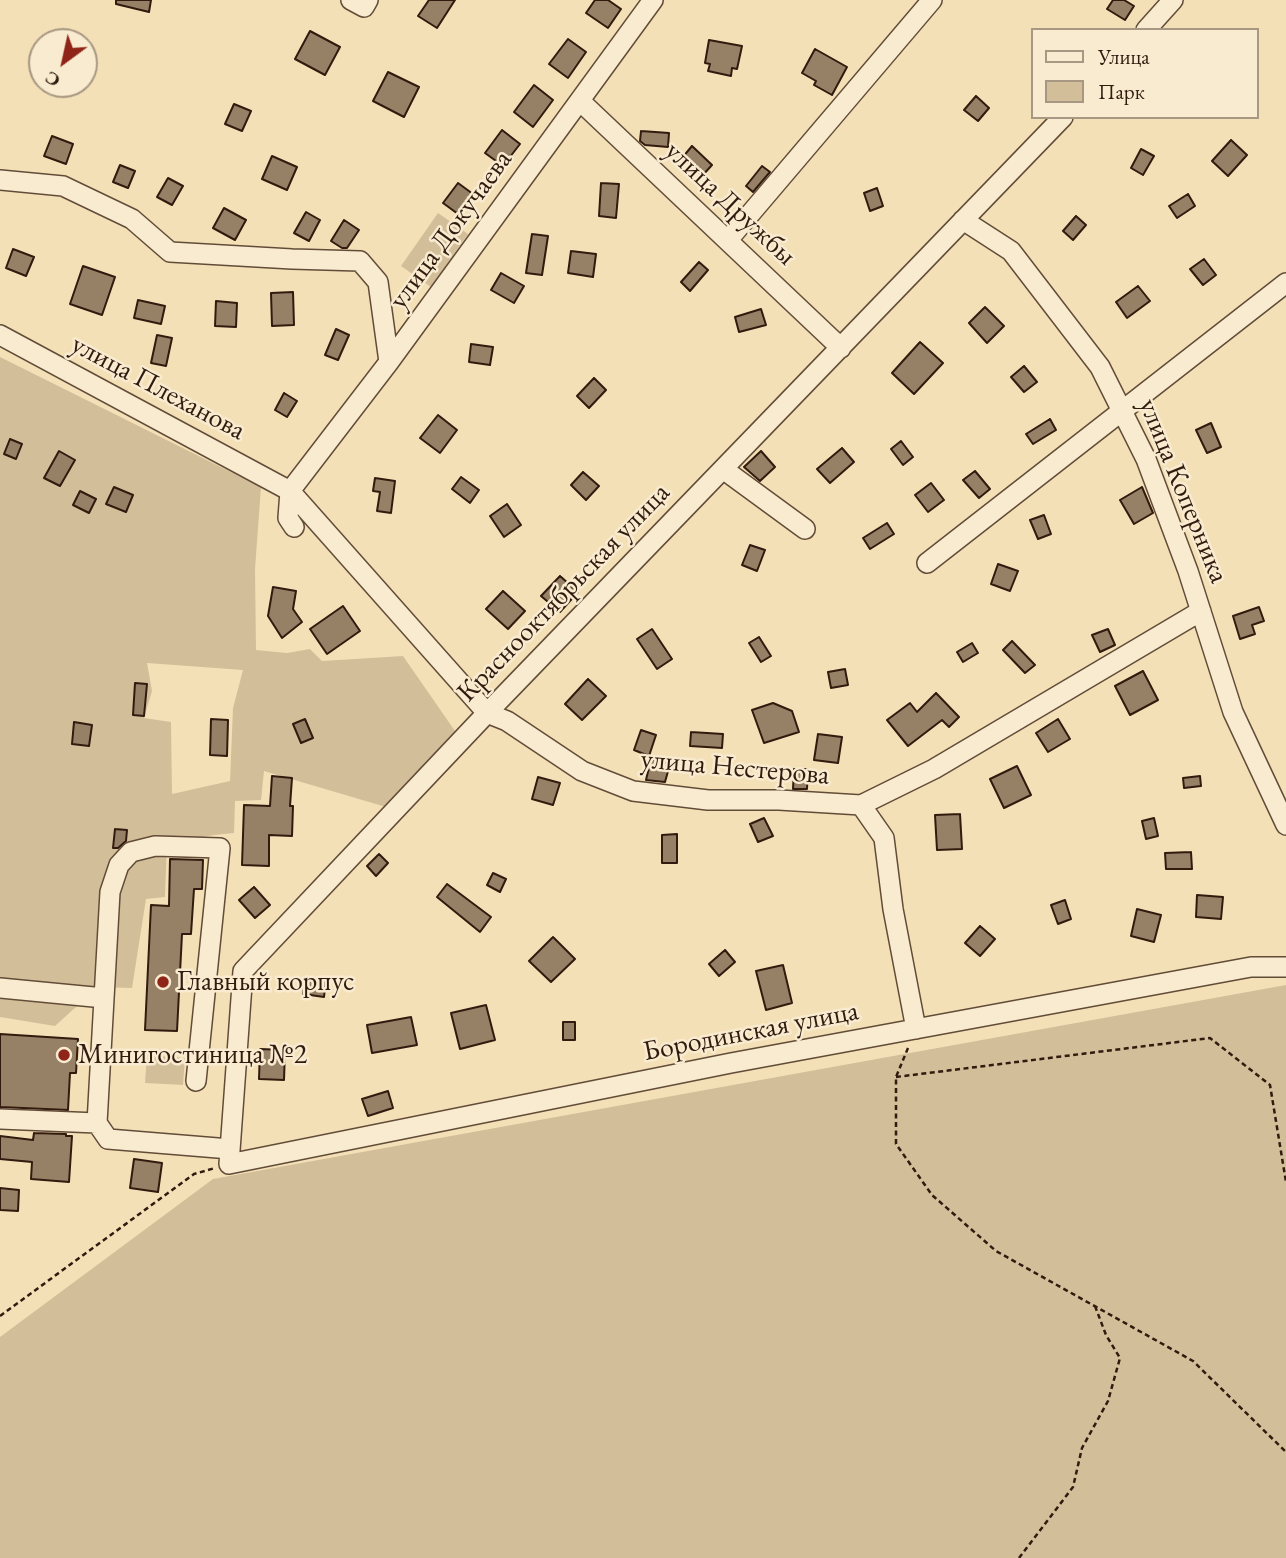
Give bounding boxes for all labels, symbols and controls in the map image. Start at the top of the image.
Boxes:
north arrow [28,28,98,98]
legend [1030,28,1258,119]
text: Улица [1098,43,1150,70]
text: С [40,65,65,94]
text: Парк [1098,78,1145,105]
street label: улица Дружбы [658,135,802,273]
street label: улица Докучаева [382,144,520,316]
street label: улица Плеханова [65,328,251,448]
street label: улица Коперника [1131,394,1235,588]
street label: Краснооктябрьская улица [451,477,677,709]
street label: улица Нестерова [639,743,831,793]
place label: Главный корпус [177,965,354,999]
marker: Главный корпус [155,974,171,990]
street label: Бородинская улица [640,995,862,1069]
place label: Минигостиница №2 [78,1038,307,1072]
marker: Минигостиница №2 [56,1047,72,1063]

